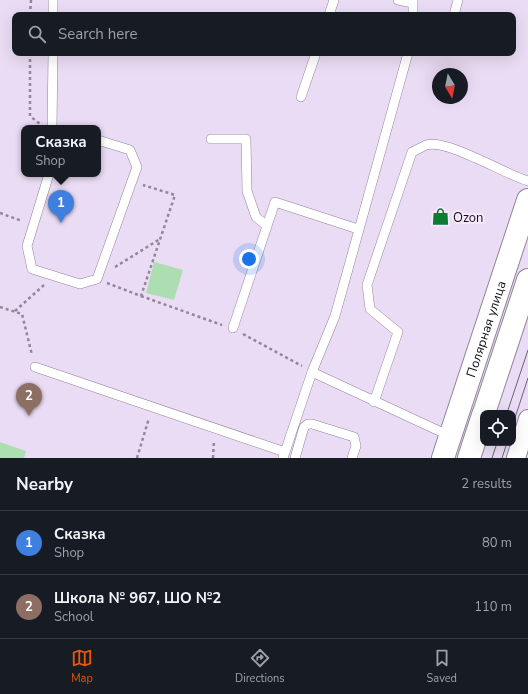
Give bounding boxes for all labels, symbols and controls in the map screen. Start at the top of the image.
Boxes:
search box [12,12,516,56]
icon: search [26,23,48,45]
text: Search here [58,24,138,44]
north arrow [432,68,468,104]
popup [21,125,101,177]
text: Сказка [35,132,87,152]
text: Shop [35,152,65,170]
pin: 1 [48,190,74,223]
shop icon: Ozon [430,207,450,227]
place label: Ozon [453,209,483,227]
your location [239,249,259,269]
street label: Полярная улица [462,279,511,380]
pin: 2 [16,383,42,416]
map controls [480,410,516,446]
button: locate [480,410,516,446]
text: Nearby [16,473,73,496]
text: 2 results [461,475,512,493]
text: Сказка [54,524,106,544]
text: 1 [25,534,33,552]
text: 80 m [482,534,512,552]
text: Shop [54,544,84,562]
text: Школа № 967, ШО №2 [54,588,221,608]
text: 2 [25,598,33,616]
text: 110 m [474,598,512,616]
text: School [54,608,94,626]
tab: Map [71,647,93,686]
tab: Directions [235,647,285,686]
tab: Saved [427,647,457,686]

